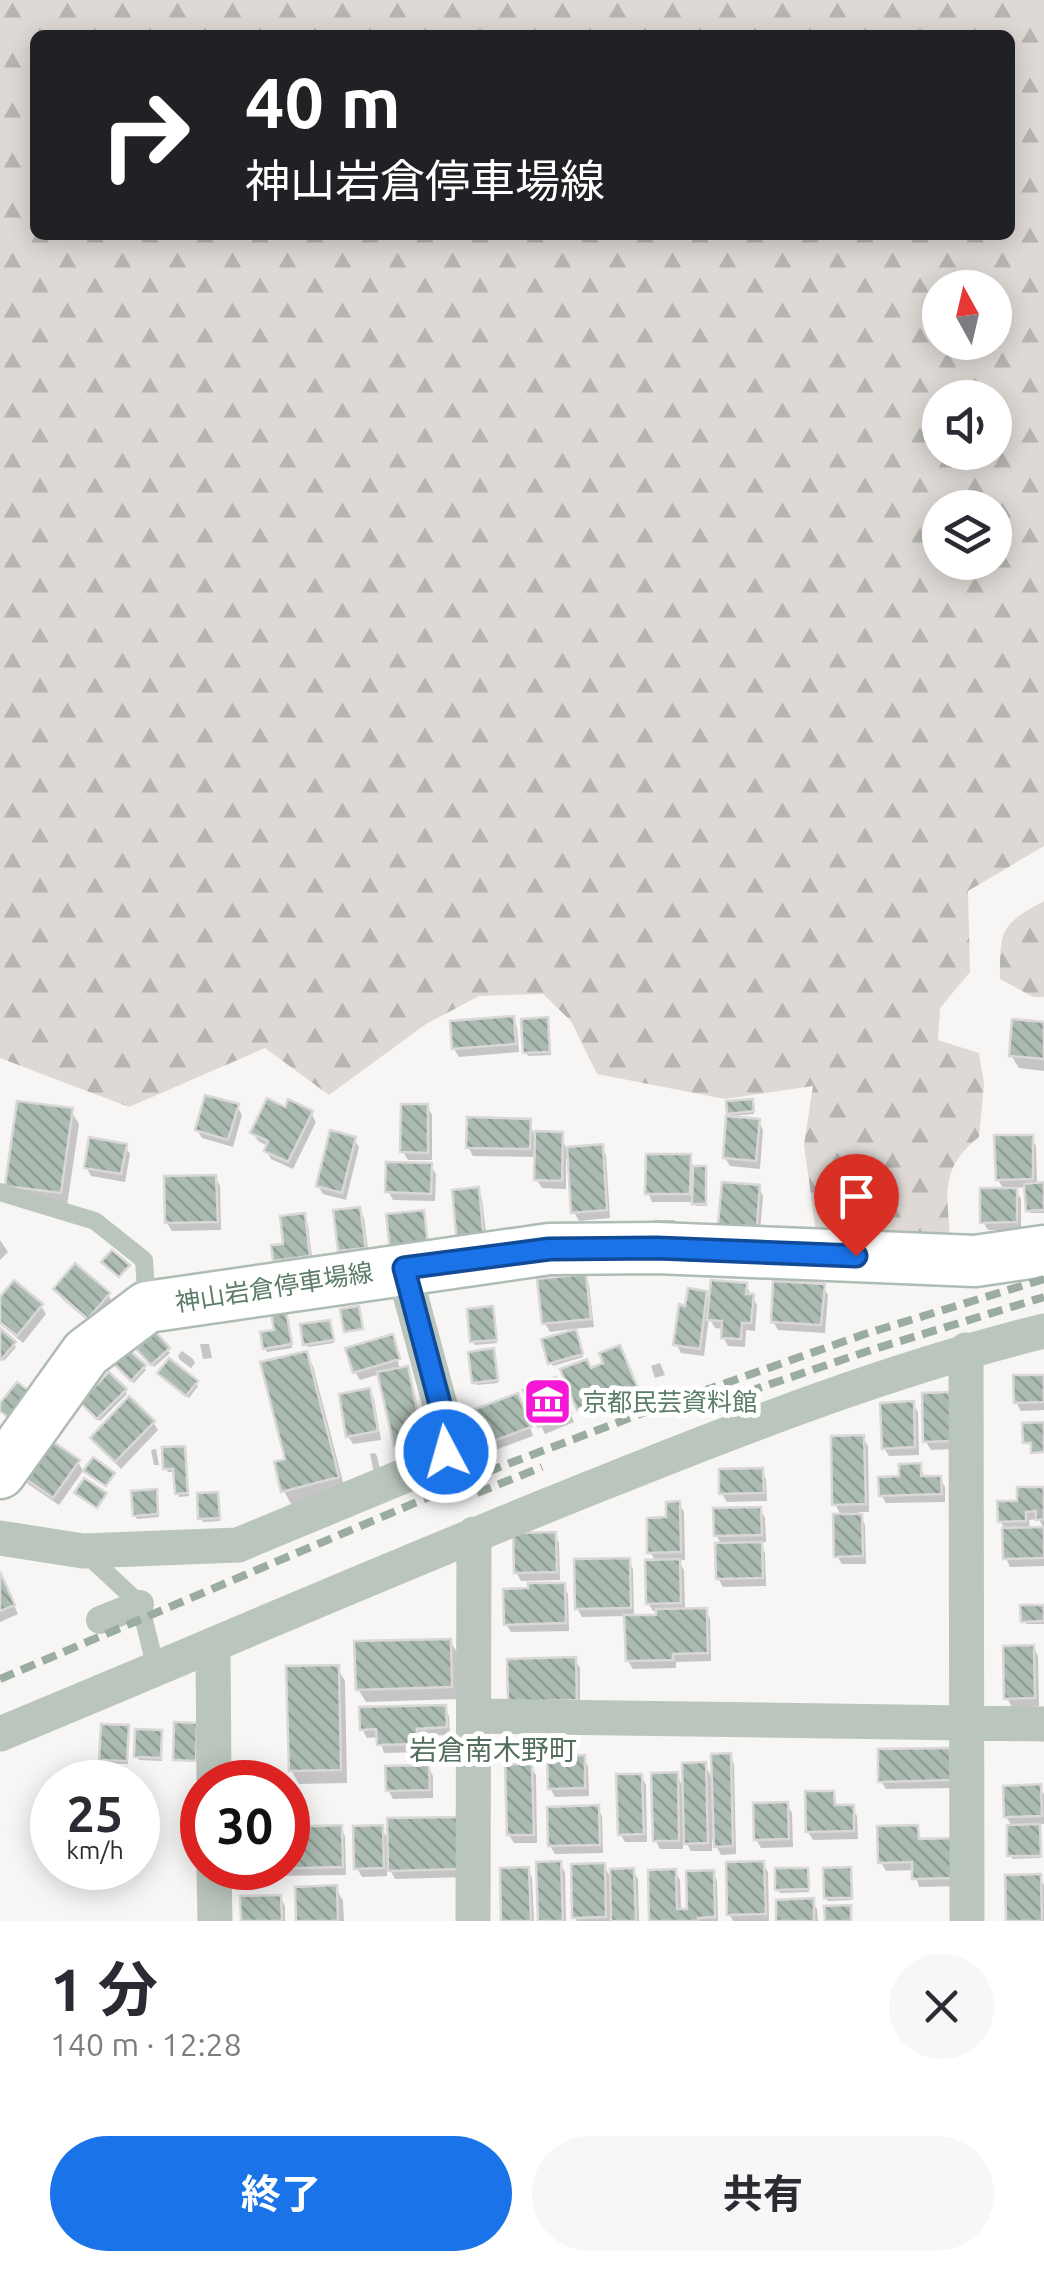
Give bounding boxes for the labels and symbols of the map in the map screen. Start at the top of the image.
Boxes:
north arrow [922,270,1012,360]
pin [814,1154,899,1257]
street label: 神山岩倉停車場線 [173,1258,375,1316]
museum icon: 京都民芸資料館 [521,1376,573,1428]
place label: 京都民芸資料館 [582,1388,757,1416]
position arrow [394,1400,498,1504]
district label: 岩倉南木野町 [409,1734,577,1765]
speed limit sign: 30 [180,1760,310,1890]

